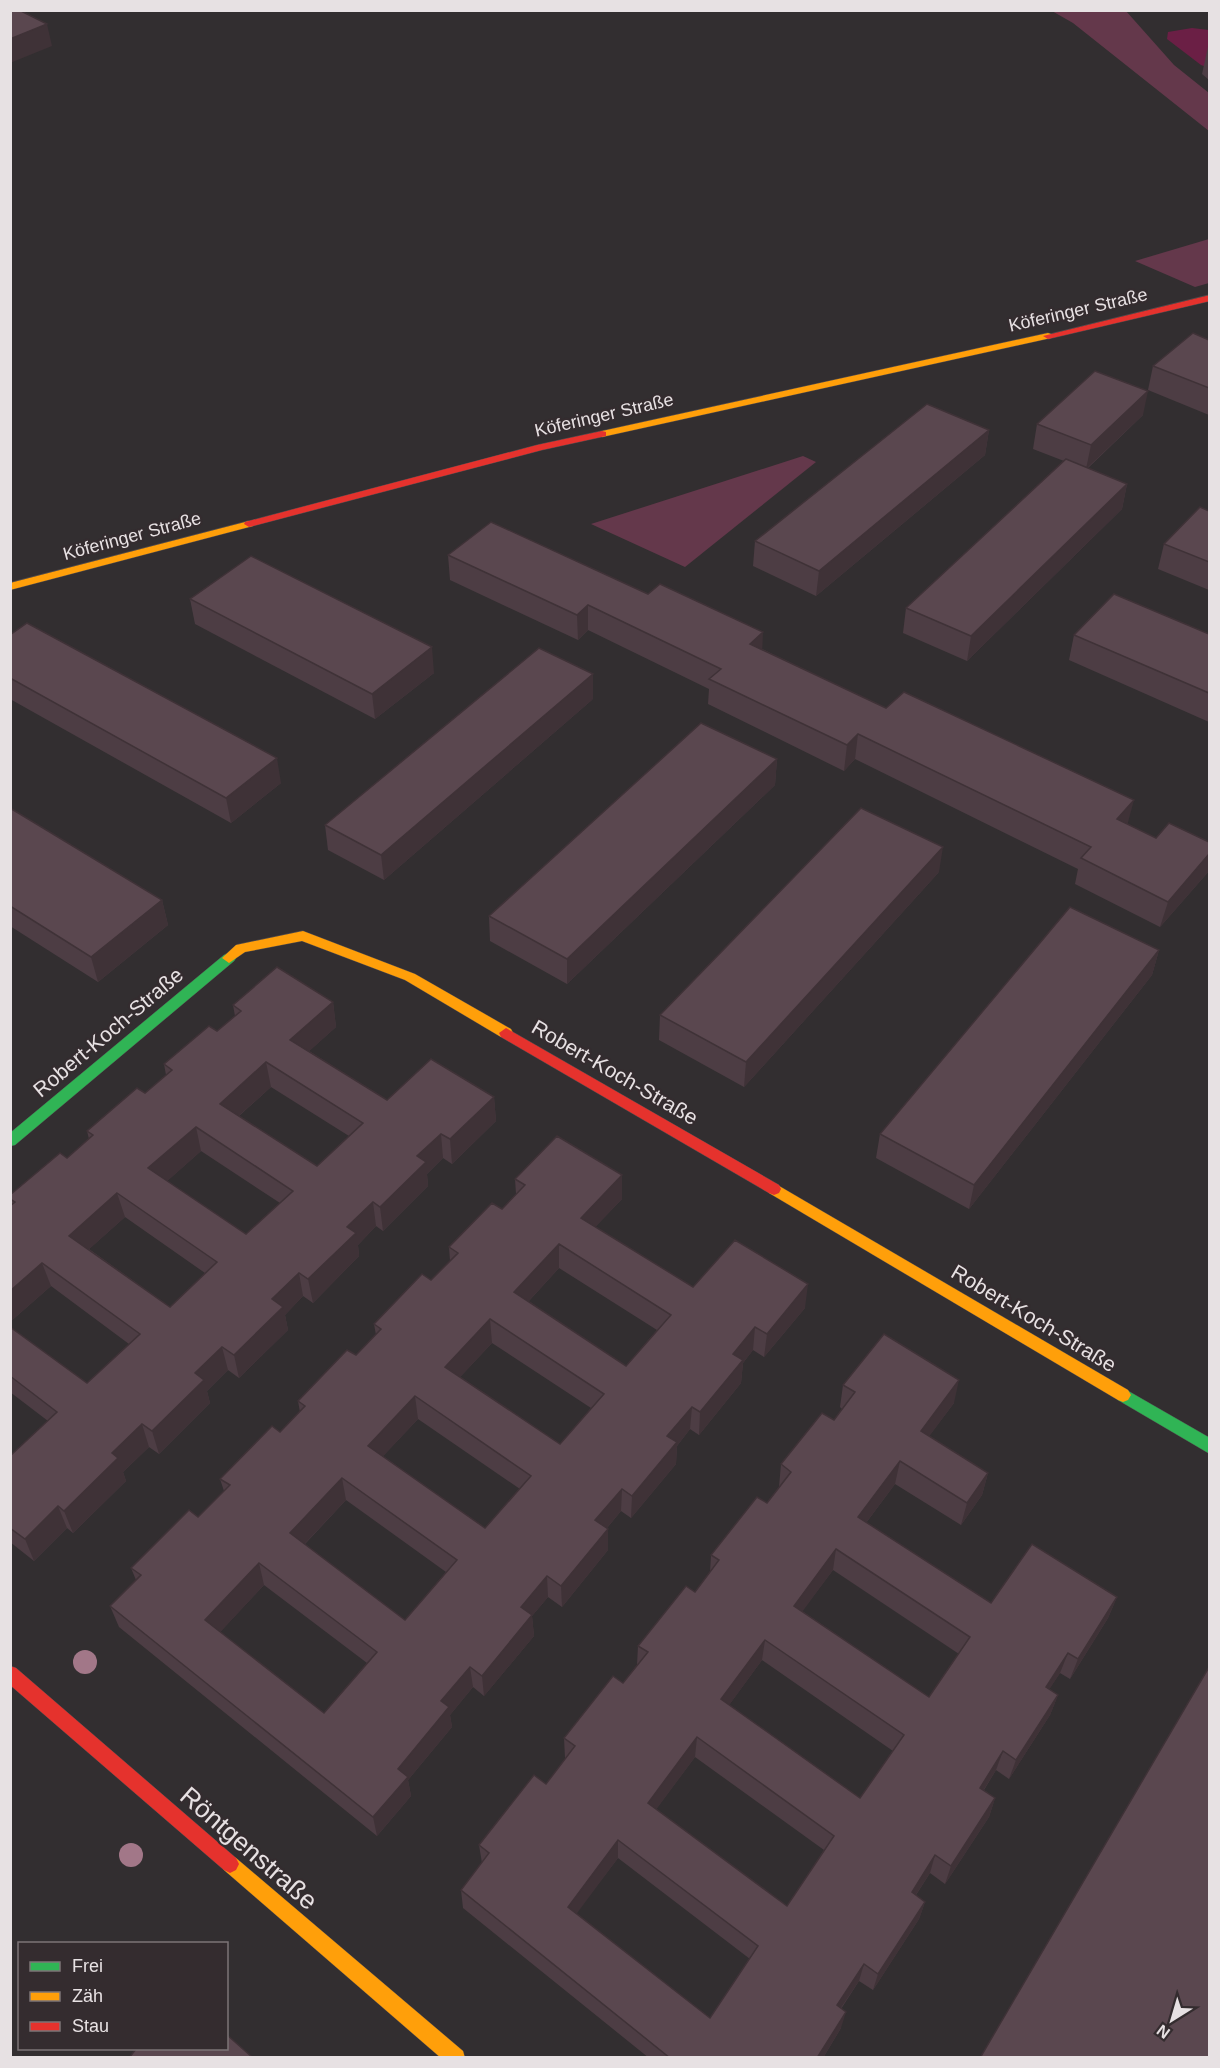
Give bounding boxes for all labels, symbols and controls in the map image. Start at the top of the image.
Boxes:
street label: Köferinger Straße [1007,284,1149,336]
street label: Köferinger Straße [533,389,675,441]
street label: Köferinger Straße [61,508,203,564]
street label: Robert-Koch-Straße [29,963,187,1101]
street label: Robert-Koch-Straße [528,1015,702,1129]
street label: Robert-Koch-Straße [948,1260,1120,1376]
street label: Röntgenstraße [174,1780,324,1916]
legend [18,1942,228,2050]
text: Frei [72,1956,103,1976]
text: Zäh [72,1986,103,2006]
north arrow [1142,1990,1202,2050]
text: Stau [72,2016,109,2036]
text: N [1154,2021,1173,2042]

